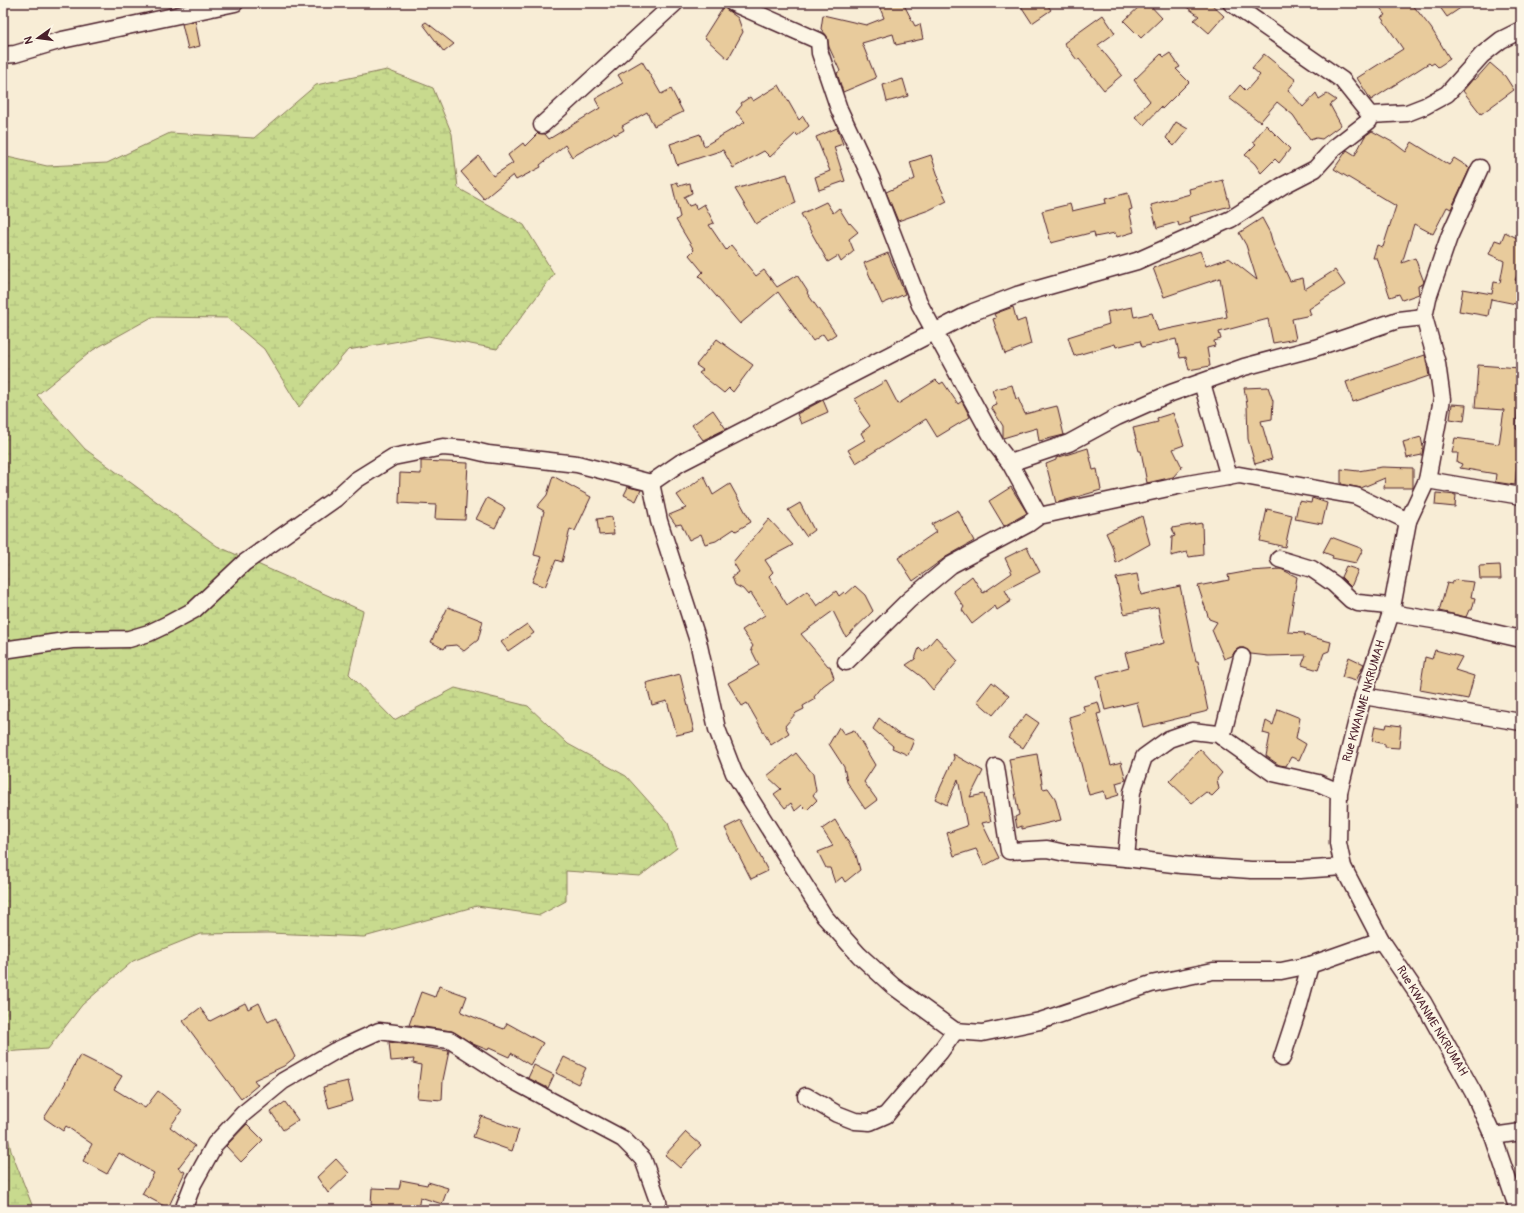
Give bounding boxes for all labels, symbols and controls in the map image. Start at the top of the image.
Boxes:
north arrow [18,18,58,58]
text: N [21,35,36,45]
street label: Rue KWANME NKRUMAH [1339,638,1389,764]
street label: Rue KWANME NKRUMAH [1393,963,1471,1079]

